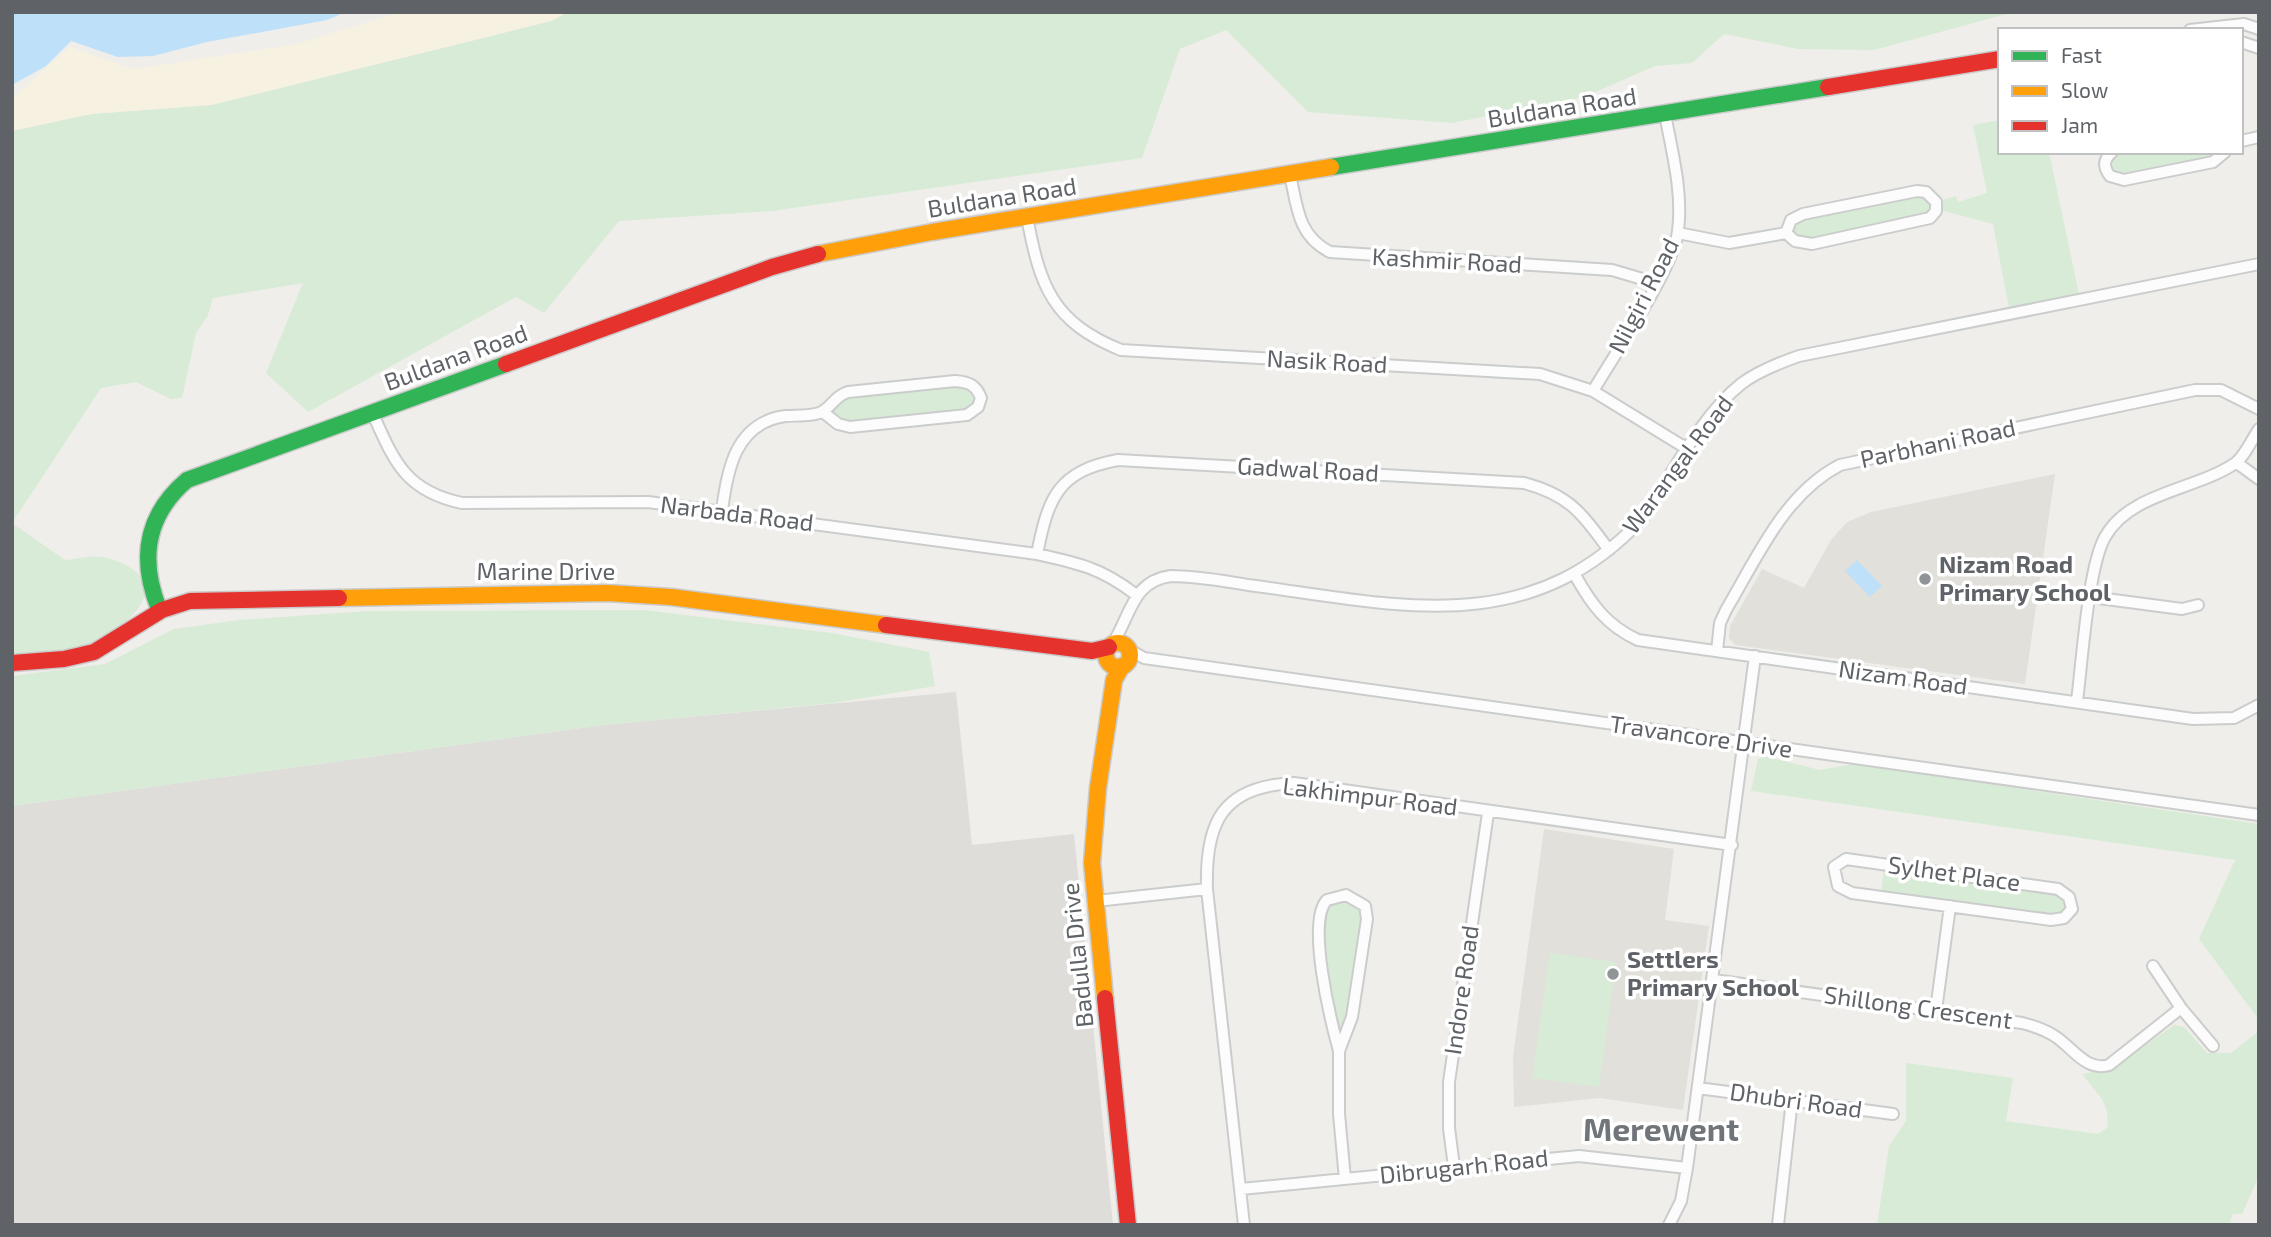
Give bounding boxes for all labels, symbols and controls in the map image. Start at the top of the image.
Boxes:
legend [1998,28,2243,154]
text: Fast [2061,42,2102,67]
text: Slow [2061,77,2108,102]
street label: Buldana Road [1485,80,1638,133]
text: Jam [2061,112,2098,137]
street label: Buldana Road [925,170,1078,223]
street label: Nilgiri Road [1601,233,1684,358]
street label: Kashmir Road [1371,241,1523,278]
street label: Buldana Road [380,317,531,396]
street label: Nasik Road [1266,343,1388,378]
street label: Warangal Road [1615,389,1738,539]
street label: Parbhani Road [1857,412,2018,473]
street label: Gadwal Road [1236,450,1380,487]
street label: Narbada Road [659,489,815,536]
place label: Nizam Road Primary School [1939,549,2111,606]
street label: Marine Drive [477,556,615,585]
marker: Nizam Road Primary School [1917,571,1933,587]
street label: Nizam Road [1837,653,1970,700]
street label: Travancore Drive [1608,708,1794,763]
street label: Lakhimpur Road [1281,770,1459,821]
street label: Sylhet Place [1886,849,2022,896]
street label: Badulla Drive [1054,881,1099,1029]
street label: Indore Road [1437,923,1484,1056]
place label: Settlers Primary School [1627,944,1799,1001]
marker: Settlers Primary School [1605,966,1621,982]
street label: Shillong Crescent [1822,979,2014,1034]
street label: Dhubri Road [1728,1076,1864,1123]
district label: Merewent [1583,1109,1739,1147]
street label: Dibrugarh Road [1378,1142,1550,1189]

